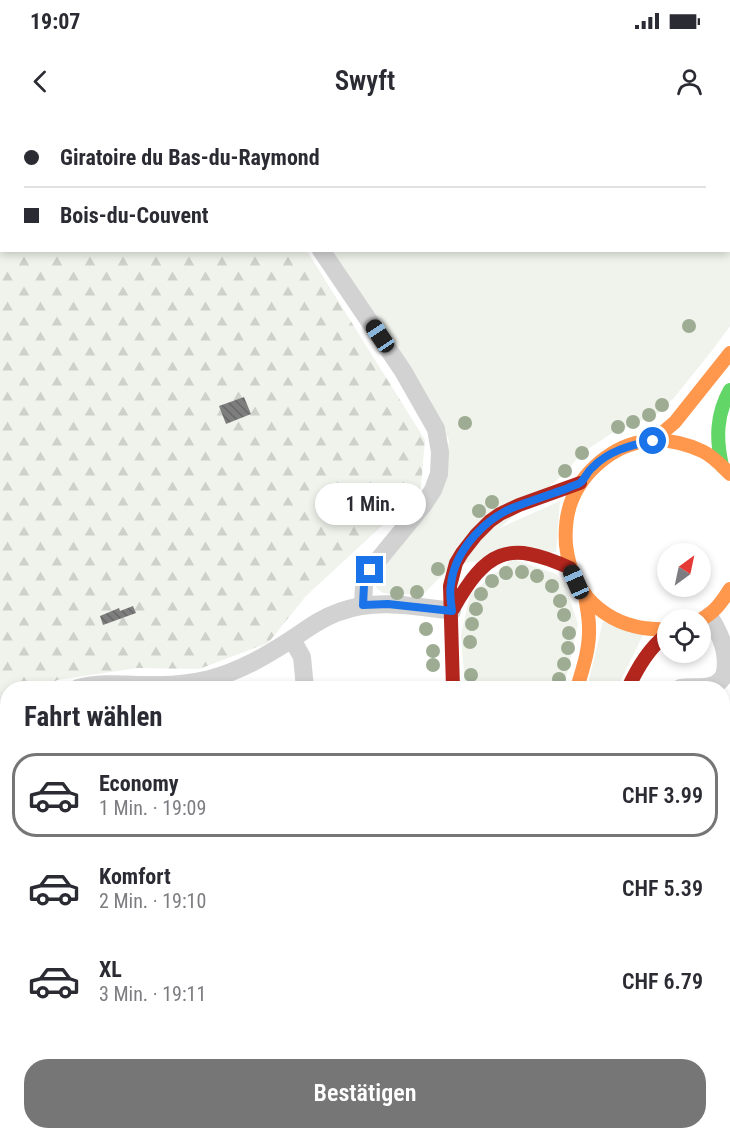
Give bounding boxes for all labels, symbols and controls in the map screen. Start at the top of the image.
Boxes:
text: 19:07 [30,9,81,34]
icon: back [24,65,57,98]
text: Swyft [335,65,395,97]
icon: person [673,65,706,98]
text: Giratoire du Bas-du-Raymond [60,145,320,170]
text: Bois-du-Couvent [60,203,209,228]
car [362,316,398,356]
route start [639,427,666,454]
callout: 1 Min. [314,483,425,525]
text: 1 Min. [345,492,396,516]
north arrow [657,543,711,597]
map controls [657,543,711,663]
route end [356,556,383,583]
car [560,562,592,602]
button: locate [657,609,711,663]
text: Fahrt wählen [24,701,163,733]
icon: car [27,768,81,822]
text: Economy [99,771,179,796]
text: CHF 3.99 [622,783,703,808]
text: 1 Min. · 19:09 [99,796,206,820]
icon: car [27,861,81,915]
text: Komfort [99,864,171,889]
text: CHF 5.39 [622,876,703,901]
text: 2 Min. · 19:10 [99,889,206,913]
icon: car [27,954,81,1008]
text: XL [99,957,122,982]
text: CHF 6.79 [622,969,703,994]
text: 3 Min. · 19:11 [99,982,206,1006]
button: Bestätigen [24,1059,706,1128]

